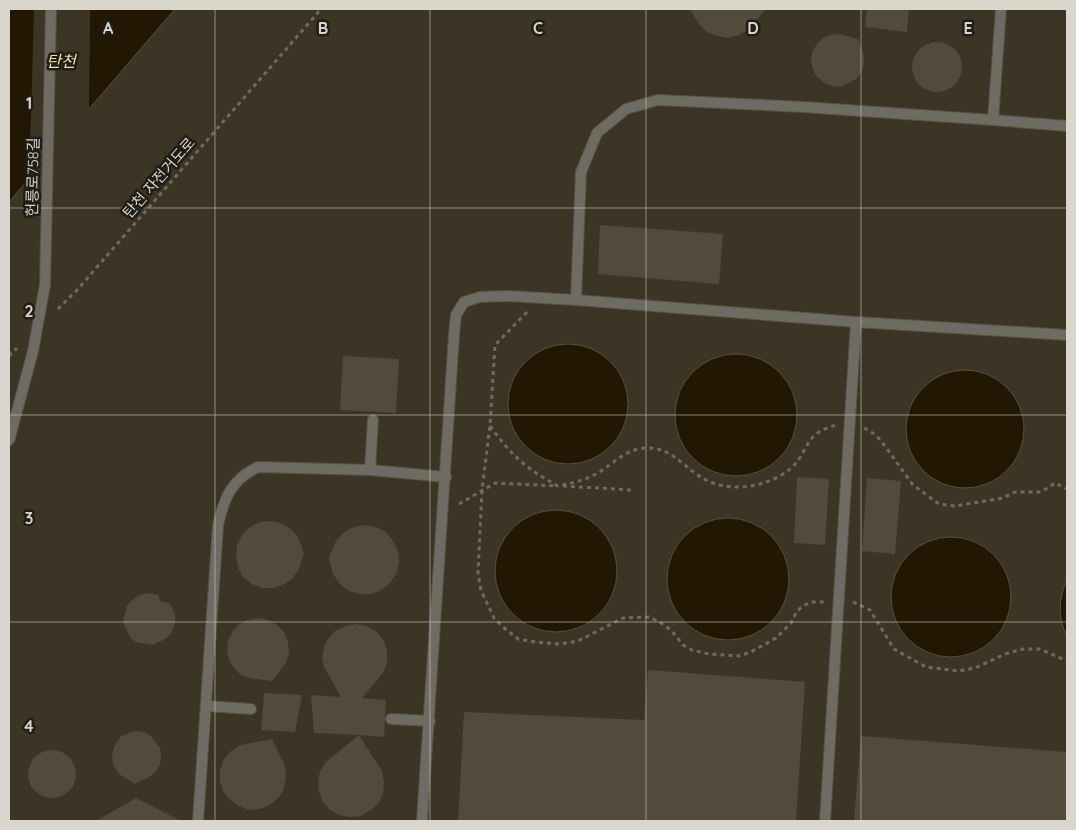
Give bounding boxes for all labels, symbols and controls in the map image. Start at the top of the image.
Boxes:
text: A [103,18,114,38]
text: B [318,18,328,38]
text: C [533,18,543,38]
text: D [747,18,759,38]
text: E [963,18,973,38]
water label: 탄천 [46,51,78,71]
text: 1 [26,93,32,113]
street label: 탄천 자전거도로 [118,133,199,222]
street label: 헌릉로758길 [22,137,43,217]
text: 2 [24,301,34,321]
text: 3 [25,508,33,528]
text: 4 [24,716,34,736]

